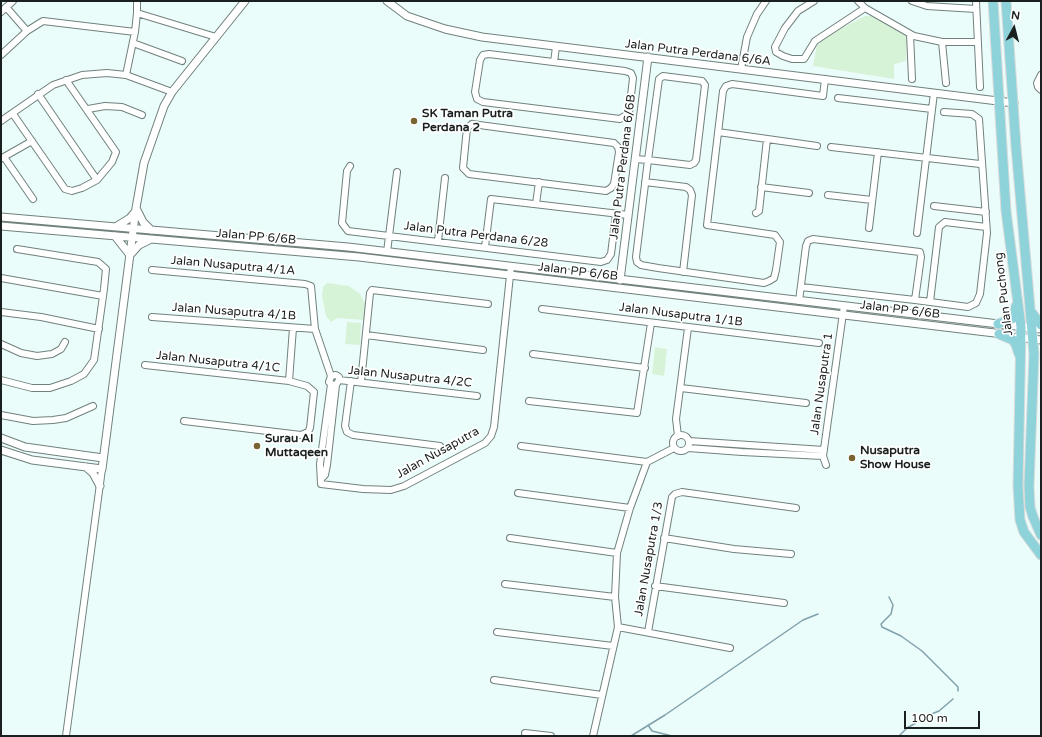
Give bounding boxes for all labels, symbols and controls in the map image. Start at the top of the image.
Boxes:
north arrow [994,8,1034,48]
text: N [1010,9,1021,23]
street label: Jalan Putra Perdana 6/6A [624,37,772,69]
street label: Jalan Putra Perdana 6/6B [607,94,639,240]
place label: SK Taman Putra Perdana 2 [422,107,513,135]
marker: SK Taman Putra Perdana 2 [409,116,419,126]
street label: Jalan Putra Perdana 6/28 [403,219,549,251]
street label: Jalan PP 6/6B [215,226,297,248]
street label: Jalan Puchong [992,252,1016,336]
street label: Jalan Nusaputra 4/1A [170,253,296,279]
street label: Jalan PP 6/6B [537,260,619,284]
street label: Jalan PP 6/6B [859,298,941,322]
street label: Jalan Nusaputra 4/1B [171,300,297,324]
street label: Jalan Nusaputra 1/1B [618,300,744,330]
street label: Jalan Nusaputra 1 [808,332,836,436]
street label: Jalan Nusaputra 4/1C [155,348,281,376]
street label: Jalan Nusaputra 4/2C [347,363,473,391]
street label: Jalan Nusaputra [394,424,482,482]
place label: Surau Al Muttaqeen [265,432,328,460]
marker: Surau Al Muttaqeen [252,441,262,451]
place label: Nusaputra Show House [860,444,930,472]
marker: Nusaputra Show House [847,453,857,463]
street label: Jalan Nusaputra 1/3 [632,501,666,617]
scale bar [906,703,982,729]
text: 100 m [911,711,948,725]

